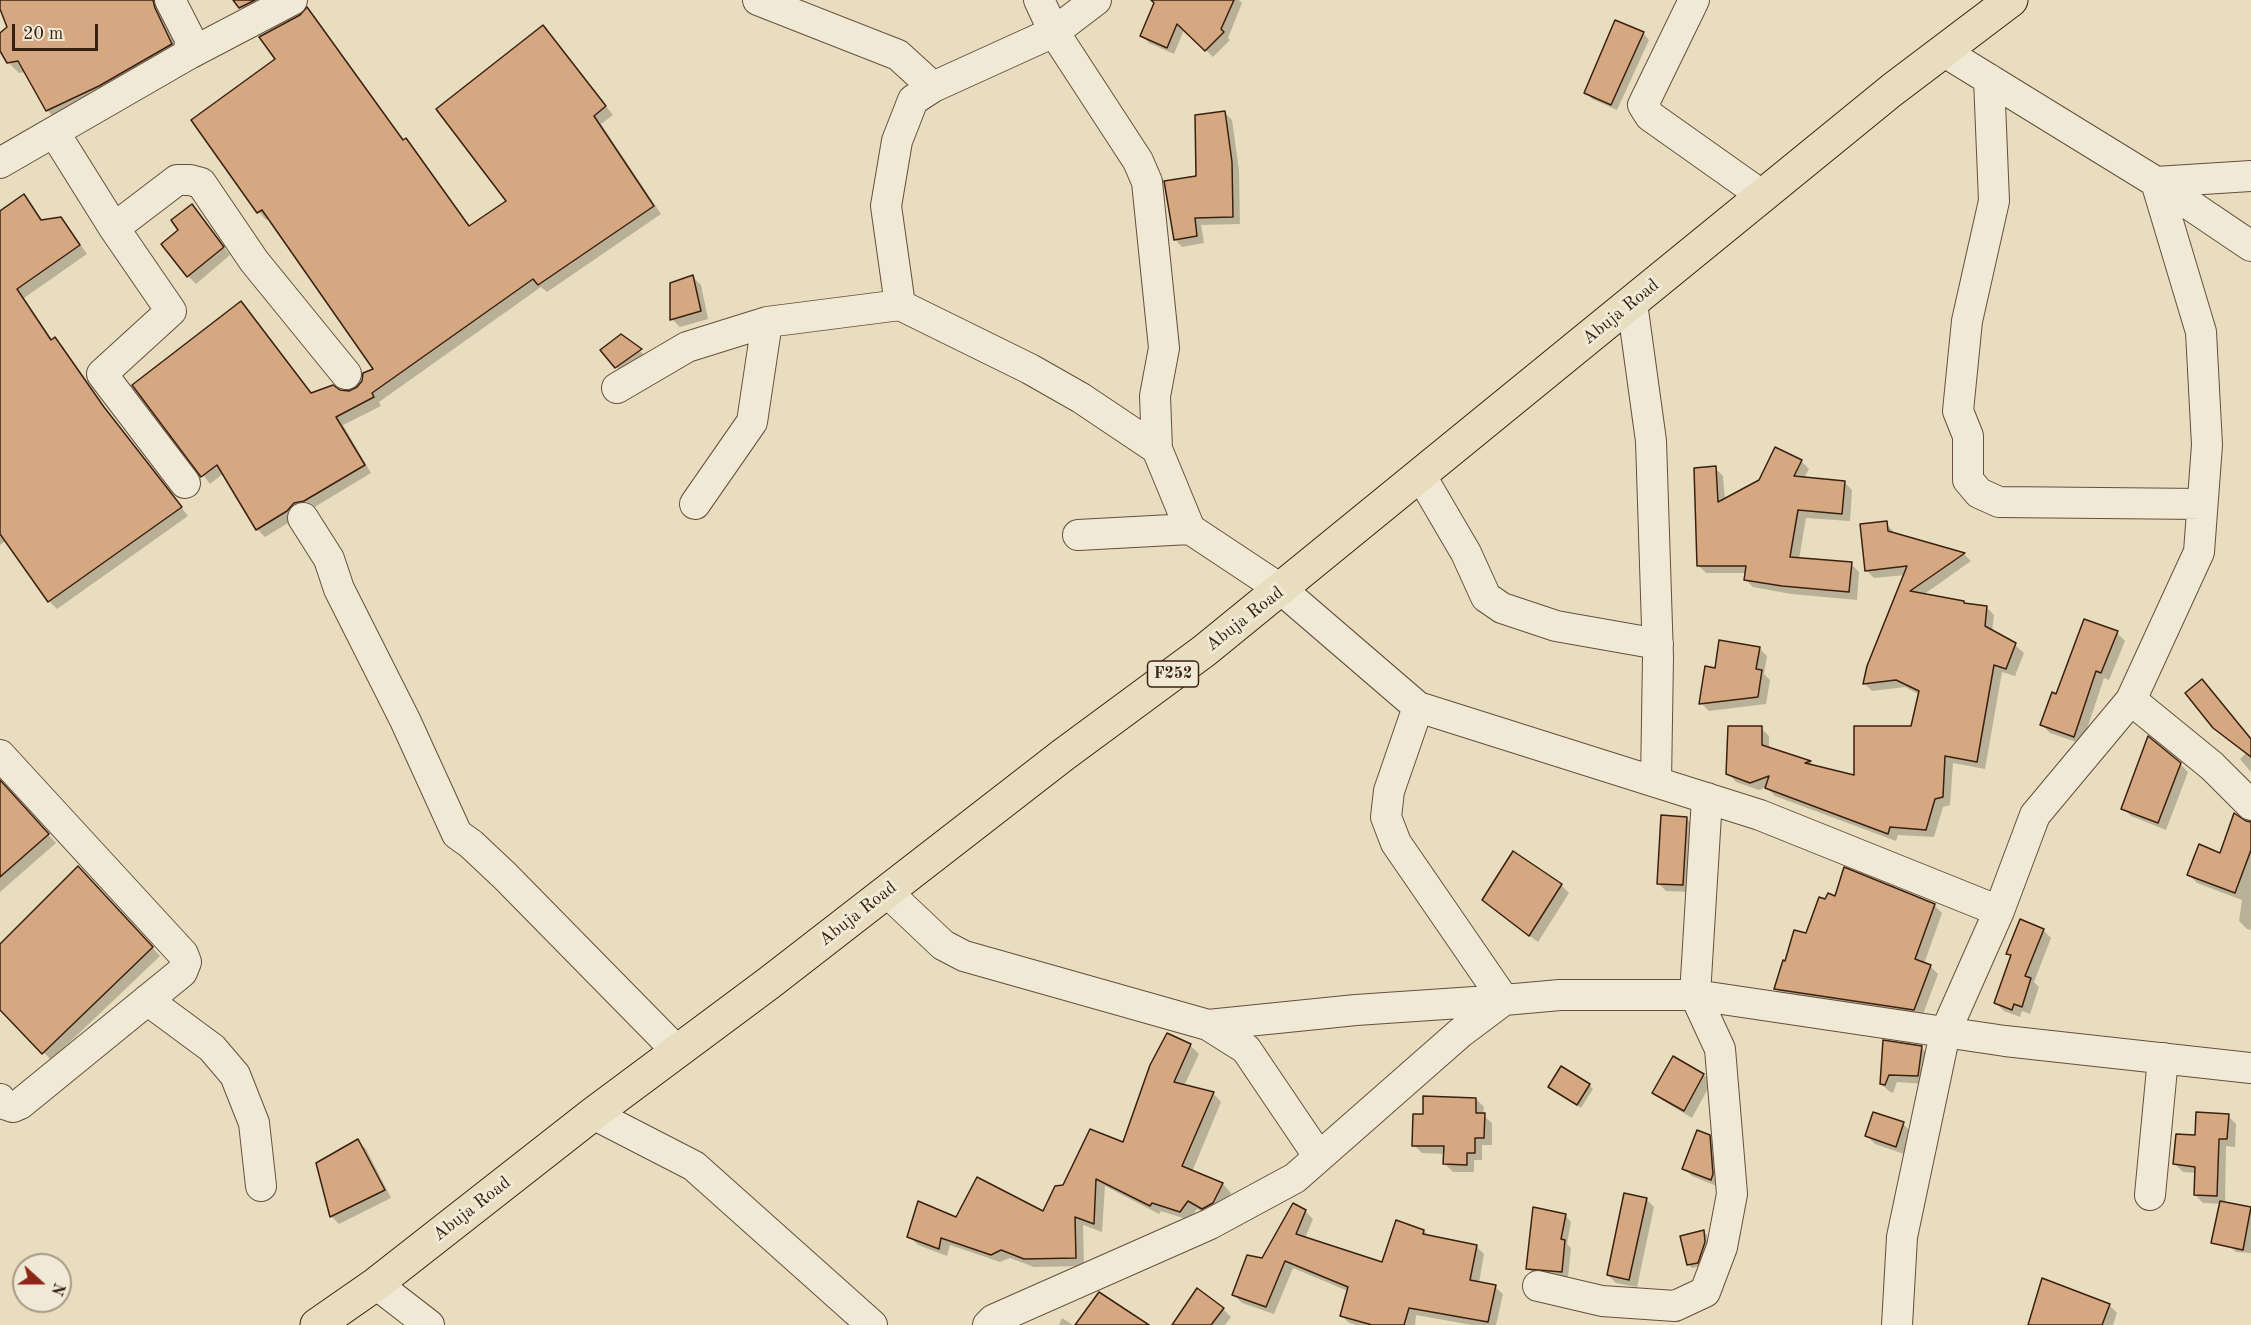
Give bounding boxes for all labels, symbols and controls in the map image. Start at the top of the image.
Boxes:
scale bar [15,12,100,50]
text: 20 m [23,25,63,43]
street label: Abuja Road [1578,275,1664,349]
street label: Abuja Road [1202,582,1288,656]
road number: F252 [1148,661,1198,687]
street label: Abuja Road [815,877,901,951]
street label: Abuja Road [429,1172,515,1246]
north arrow [12,1253,72,1313]
text: N [47,1280,67,1297]

